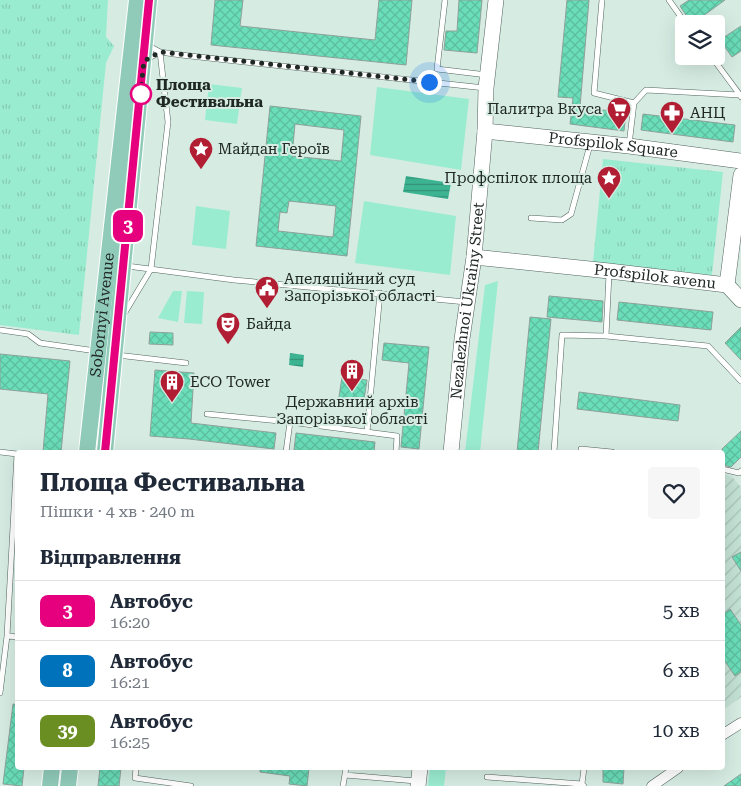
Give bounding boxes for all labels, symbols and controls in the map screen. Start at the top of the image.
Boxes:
map controls [675,15,725,65]
button: layers [675,15,725,65]
your location [417,70,442,95]
place label: Площа Фестивальна [156,76,263,111]
marker: Площа Фестивальна [130,83,152,105]
supermarket icon: Палитра Вкуса [606,96,632,130]
place label: Палитра Вкуса [487,100,602,118]
pharmacy icon: АНЦ [659,100,685,134]
place label: АНЦ [690,104,725,122]
street label: Profspilok Square [548,129,679,161]
place icon: Майдан Героїв [188,136,214,170]
place label: Майдан Героїв [218,140,330,158]
place icon: Профспілок площа [596,165,622,199]
place label: Профспілок площа [444,169,592,187]
street label: Nezalezhnoi Ukrainy Street [447,201,488,400]
line badge: 3 [112,210,144,242]
text: 3 [123,215,133,236]
street label: Sobornyi Avenue [86,252,118,378]
street label: Profspilok avenu [593,260,718,293]
place label: Апеляційний суд Запорізької області [284,270,436,305]
public building icon: Апеляційний суд Запорізької області [254,275,280,309]
theatre icon: Байда [215,311,241,345]
place label: Байда [246,315,291,333]
building icon: Державний архів Запорізької області [339,358,365,392]
building icon: ECO Tower [159,369,185,403]
place label: ECO Tower [190,373,270,391]
place label: Державний архів Запорізької області [276,393,428,428]
button: heart [648,467,700,519]
text: Площа Фестивальна [40,469,305,497]
text: Пішки · 4 хв · 240 m [40,502,195,521]
text: Відправлення [40,546,181,569]
text: Автобус [110,590,193,613]
text: 5 хв [663,599,700,622]
text: 3 [62,600,73,621]
text: 16:20 [110,613,150,632]
text: Автобус [110,650,193,673]
text: 6 хв [663,659,700,682]
text: 8 [62,660,73,681]
text: 16:21 [110,673,150,692]
text: Автобус [110,710,193,733]
text: 10 хв [652,719,700,742]
text: 39 [57,720,78,741]
text: 16:25 [110,733,150,752]

